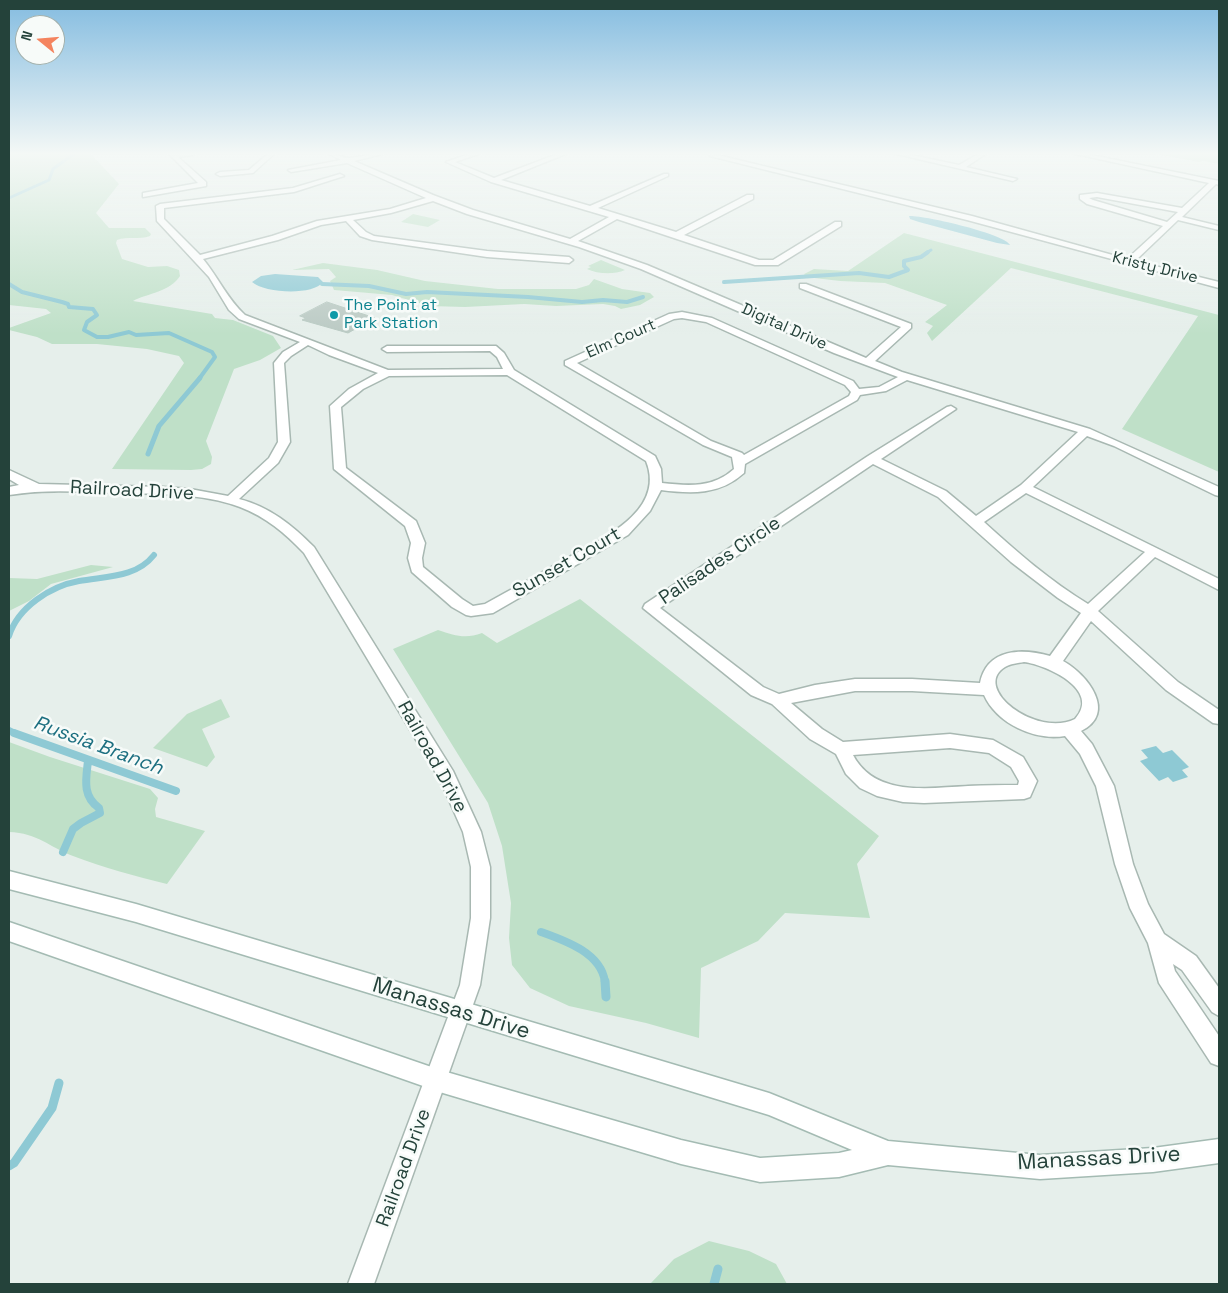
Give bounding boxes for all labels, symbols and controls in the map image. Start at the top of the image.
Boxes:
north arrow [15,15,65,65]
text: N [17,29,37,43]
street label: Kristy Drive [1110,248,1200,288]
place label: The Point at Park Station [344,296,438,334]
street label: Digital Drive [738,300,830,354]
marker: The Point at Park Station [328,309,340,321]
street label: Elm Court [583,315,659,363]
street label: Railroad Drive [69,476,195,506]
street label: Palisades Circle [655,512,785,610]
street label: Sunset Court [509,523,625,603]
street label: Railroad Drive [392,697,472,817]
water label: Russia Branch [30,711,166,781]
street label: Manassas Drive [369,972,533,1046]
street label: Railroad Drive [372,1106,436,1230]
street label: Manassas Drive [1017,1142,1181,1176]

